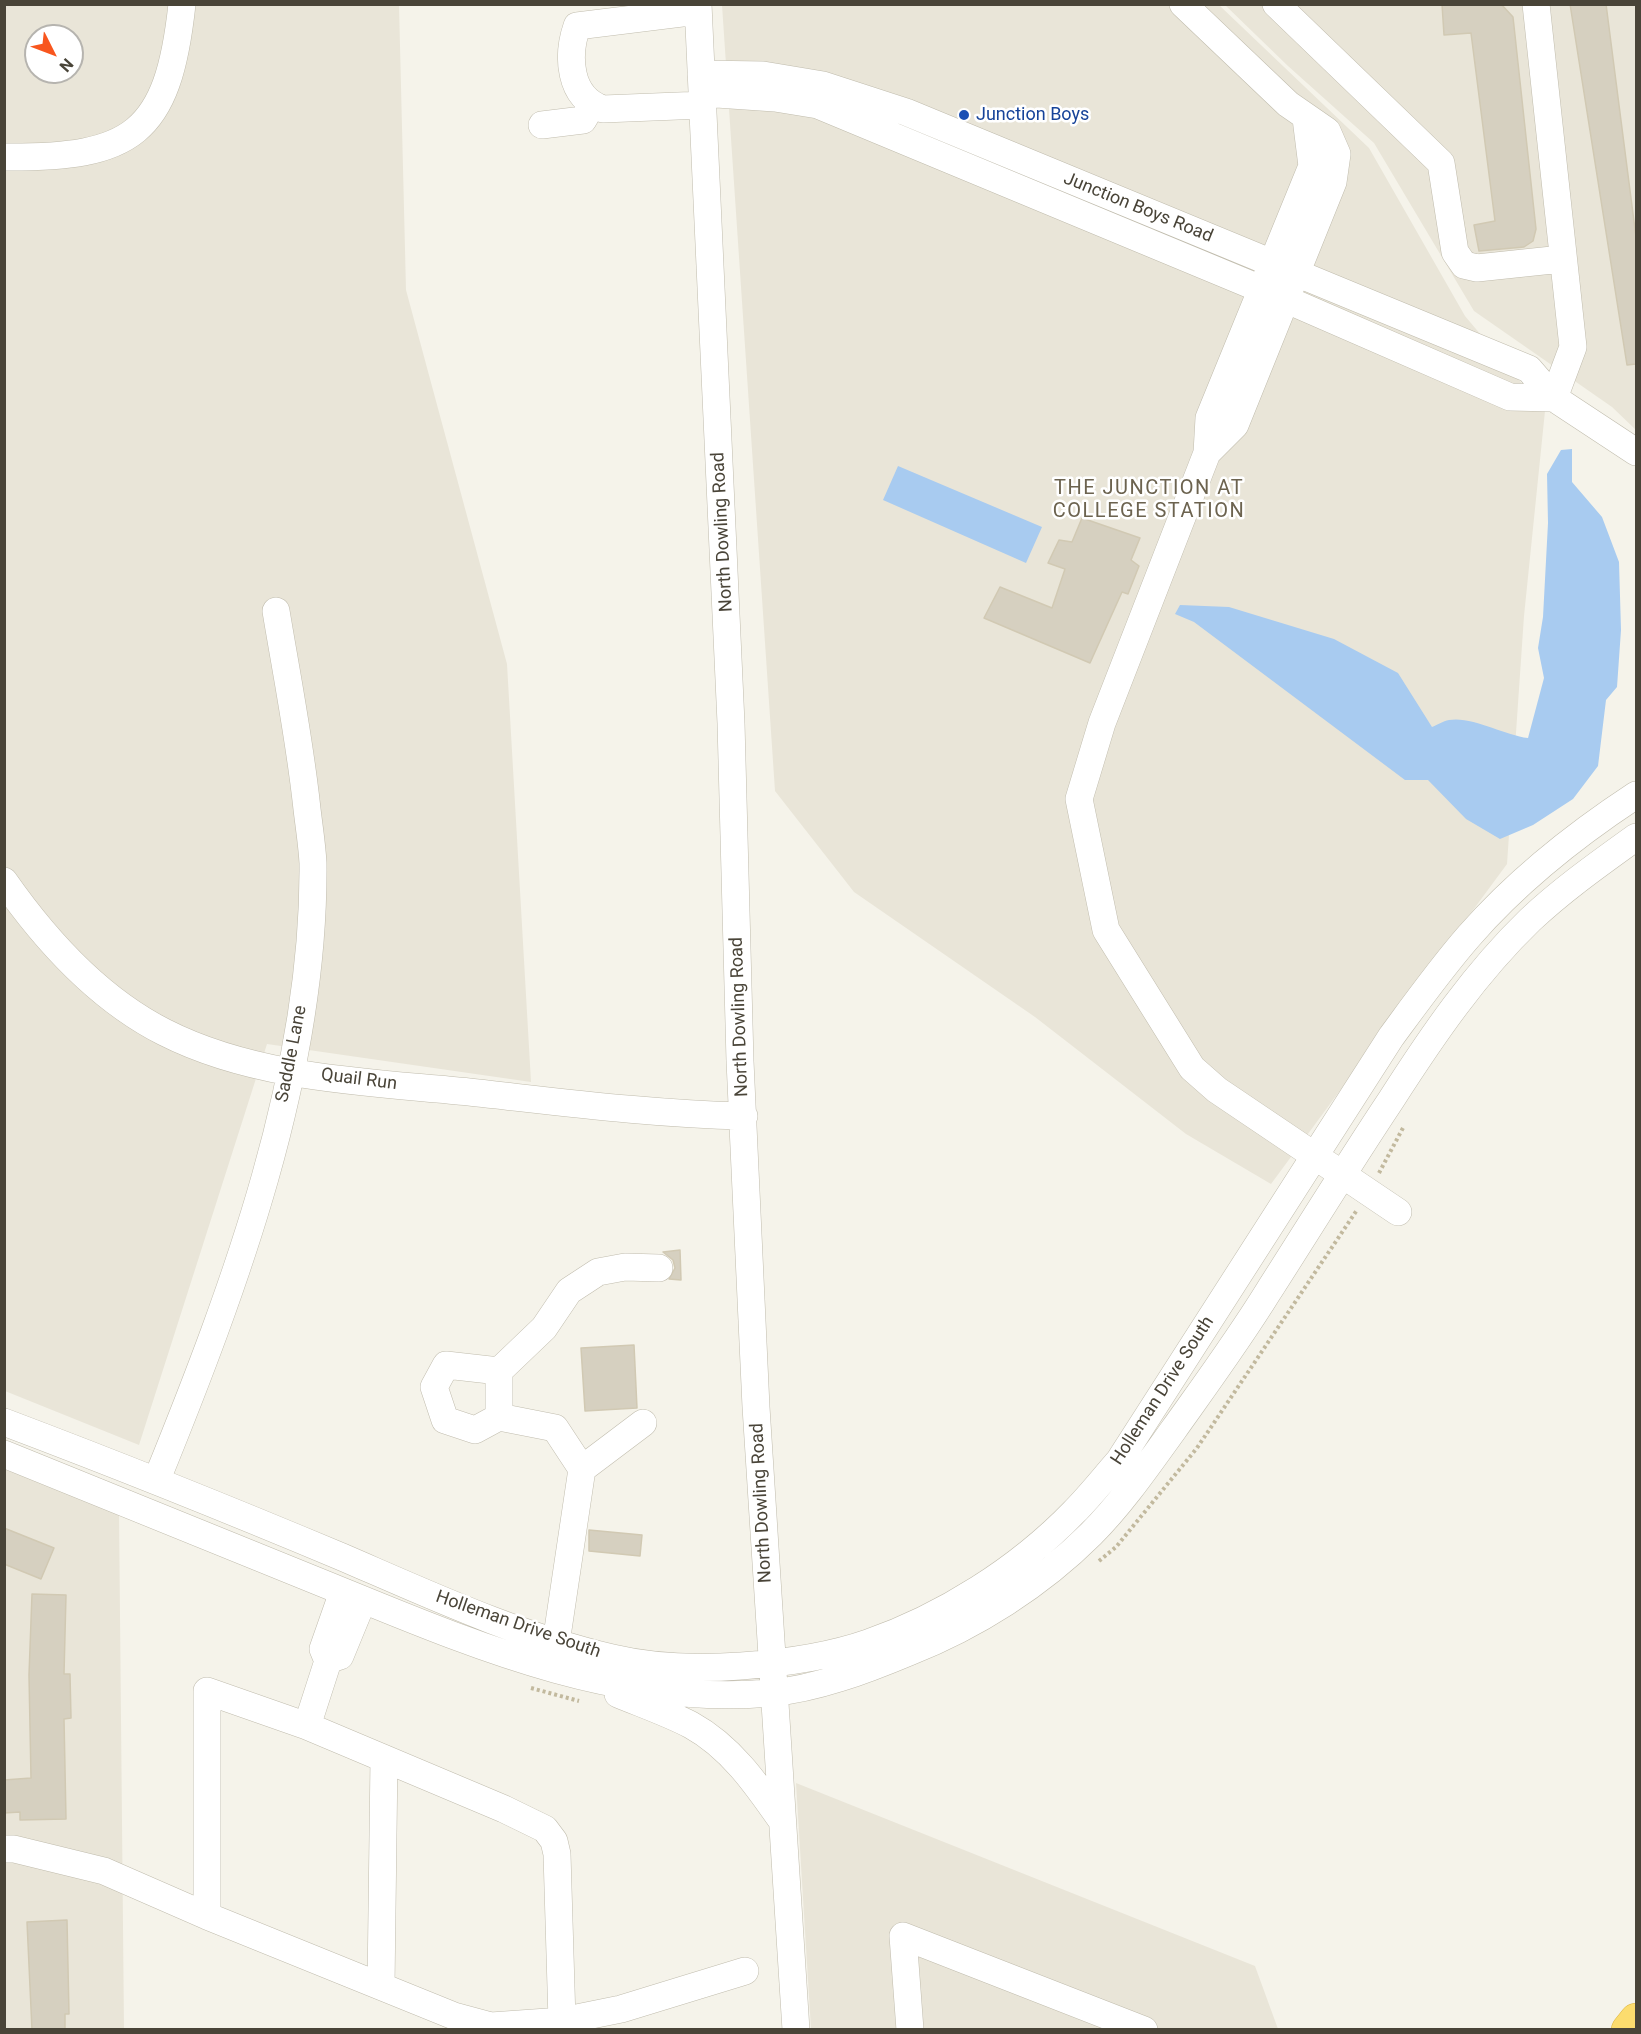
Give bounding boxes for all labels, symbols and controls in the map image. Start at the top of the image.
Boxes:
north arrow [24,24,84,84]
text: N [55,54,77,76]
place label: Junction Boys [976,104,1089,126]
marker: Junction Boys [957,108,971,122]
street label: Junction Boys Road [1060,168,1216,248]
street label: North Dowling Road [708,452,738,612]
district label: THE JUNCTION AT COLLEGE STATION [1053,477,1245,524]
street label: North Dowling Road [726,937,754,1097]
street label: Saddle Lane [272,1004,312,1104]
street label: Quail Run [320,1065,398,1095]
street label: Holleman Drive South [1107,1313,1219,1469]
street label: North Dowling Road [747,1423,777,1583]
street label: Holleman Drive South [433,1587,603,1663]

